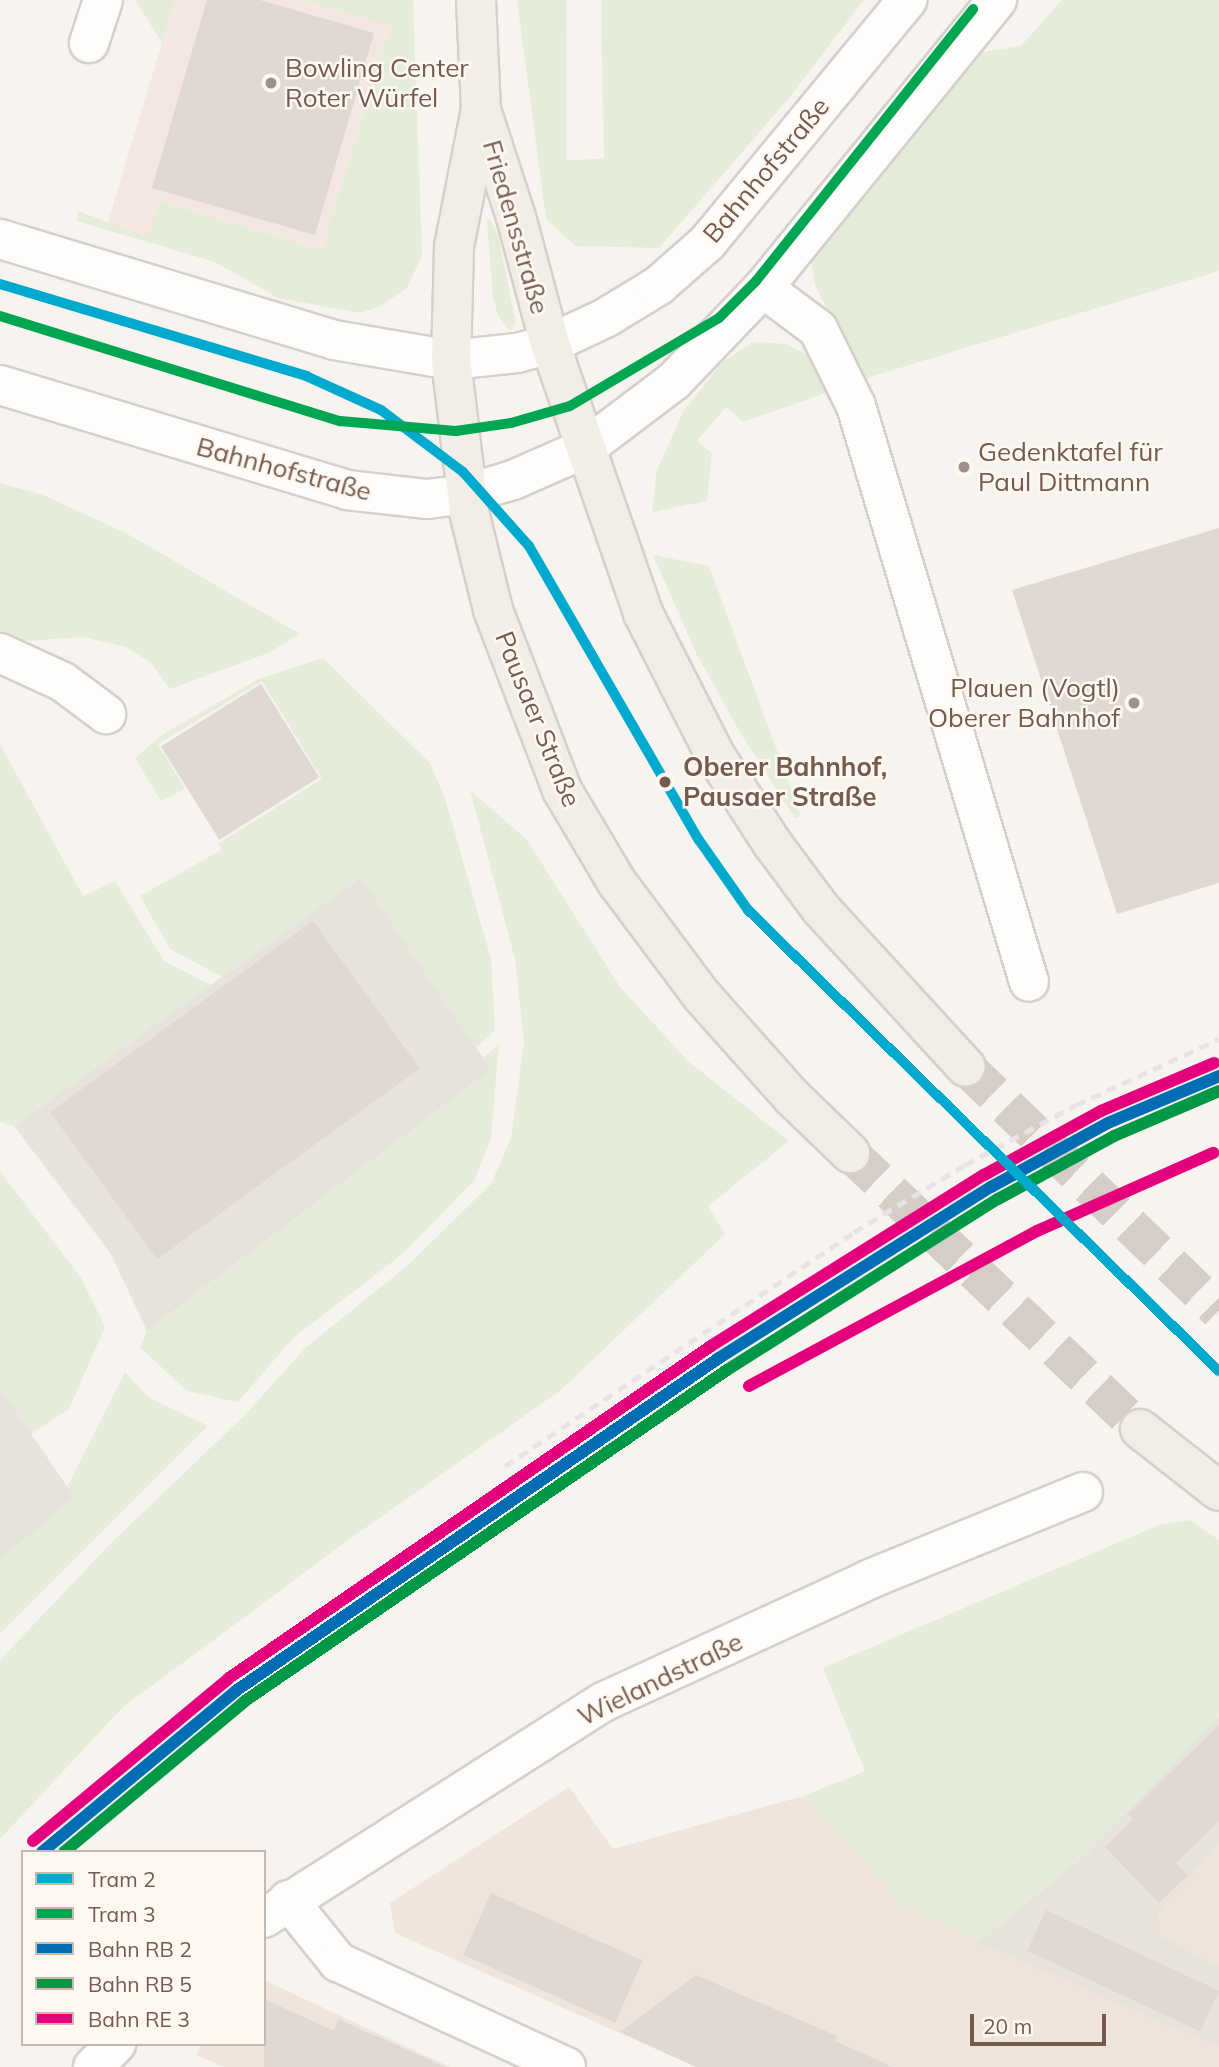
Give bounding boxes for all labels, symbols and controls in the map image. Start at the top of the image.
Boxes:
place label: Bowling Center Roter Würfel [285,52,469,114]
marker: Bowling Center Roter Würfel [263,75,279,91]
street label: Bahnhofstraße [696,91,836,249]
street label: Friedensstraße [476,136,556,318]
street label: Bahnhofstraße [193,431,375,507]
place label: Gedenktafel für Paul Dittmann [978,436,1163,498]
marker: Gedenktafel für Paul Dittmann [956,459,972,475]
street label: Pausaer Straße [489,627,587,811]
place label: Plauen (Vogtl) Oberer Bahnhof [928,672,1120,734]
marker: Plauen (Vogtl) Oberer Bahnhof [1126,695,1142,711]
place label: Oberer Bahnhof, Pausaer Straße [683,751,887,812]
marker: Oberer Bahnhof, Pausaer Straße [653,770,677,794]
street label: Wielandstraße [573,1626,747,1732]
legend [21,1850,266,2046]
text: Tram 2 [88,1866,156,1892]
text: Tram 3 [88,1901,156,1927]
text: Bahn RB 2 [88,1936,192,1962]
text: Bahn RB 5 [88,1971,192,1997]
scale bar [974,2000,1110,2044]
text: Bahn RE 3 [88,2006,190,2032]
text: 20 m [983,2013,1032,2039]

